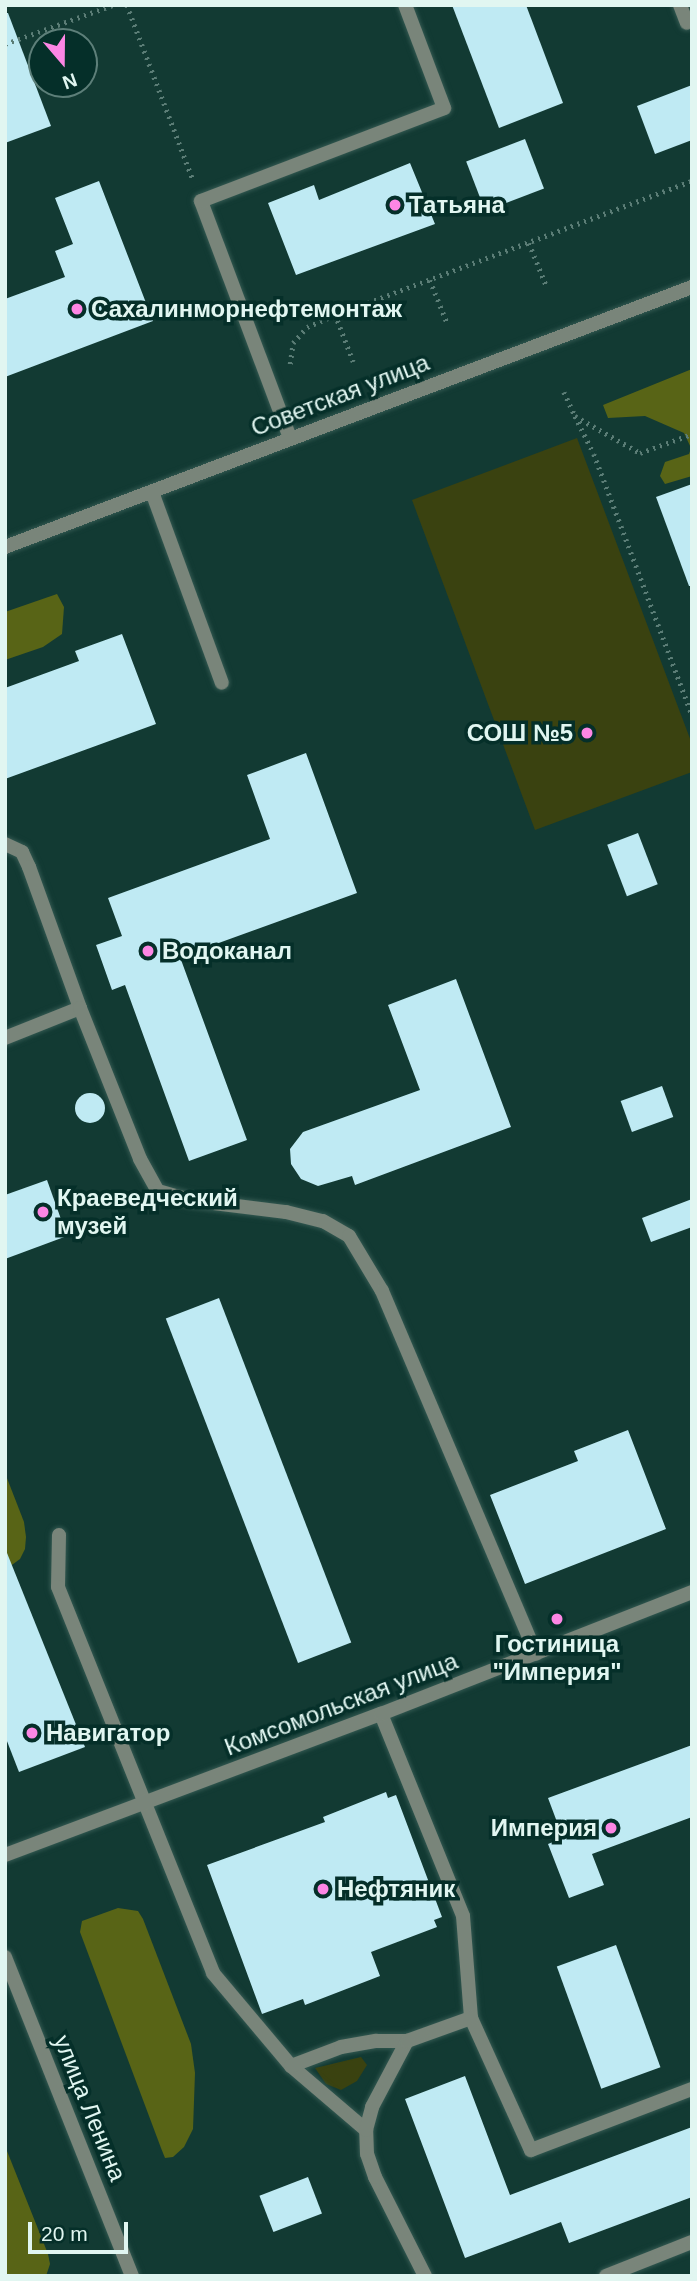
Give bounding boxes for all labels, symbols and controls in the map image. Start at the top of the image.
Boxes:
north arrow [28,28,98,98]
text: N [60,69,80,94]
place label: Татьяна [409,191,505,219]
marker: Татьяна [387,197,403,213]
place label: Сахалинморнефтемонтаж [91,295,402,323]
marker: Сахалинморнефтемонтаж [69,301,85,317]
street label: Советская улица [247,348,433,442]
place label: СОШ №5 [467,719,573,747]
marker: СОШ №5 [579,725,595,741]
place label: Водоканал [162,937,292,965]
marker: Водоканал [140,943,156,959]
place label: Краеведческий музей [57,1184,238,1240]
marker: Краеведческий музей [35,1204,51,1220]
marker: Гостиница "Империя" [549,1611,565,1627]
place label: Гостиница "Империя" [492,1630,622,1686]
street label: Комсомольская улица [220,1646,462,1762]
place label: Навигатор [46,1719,170,1747]
marker: Навигатор [24,1725,40,1741]
place label: Империя [491,1814,597,1842]
marker: Империя [603,1820,619,1836]
place label: Нефтяник [337,1875,455,1903]
marker: Нефтяник [315,1881,331,1897]
street label: улица Ленина [48,2031,132,2185]
scale bar [32,2208,131,2252]
text: 20 m [41,2222,88,2245]

